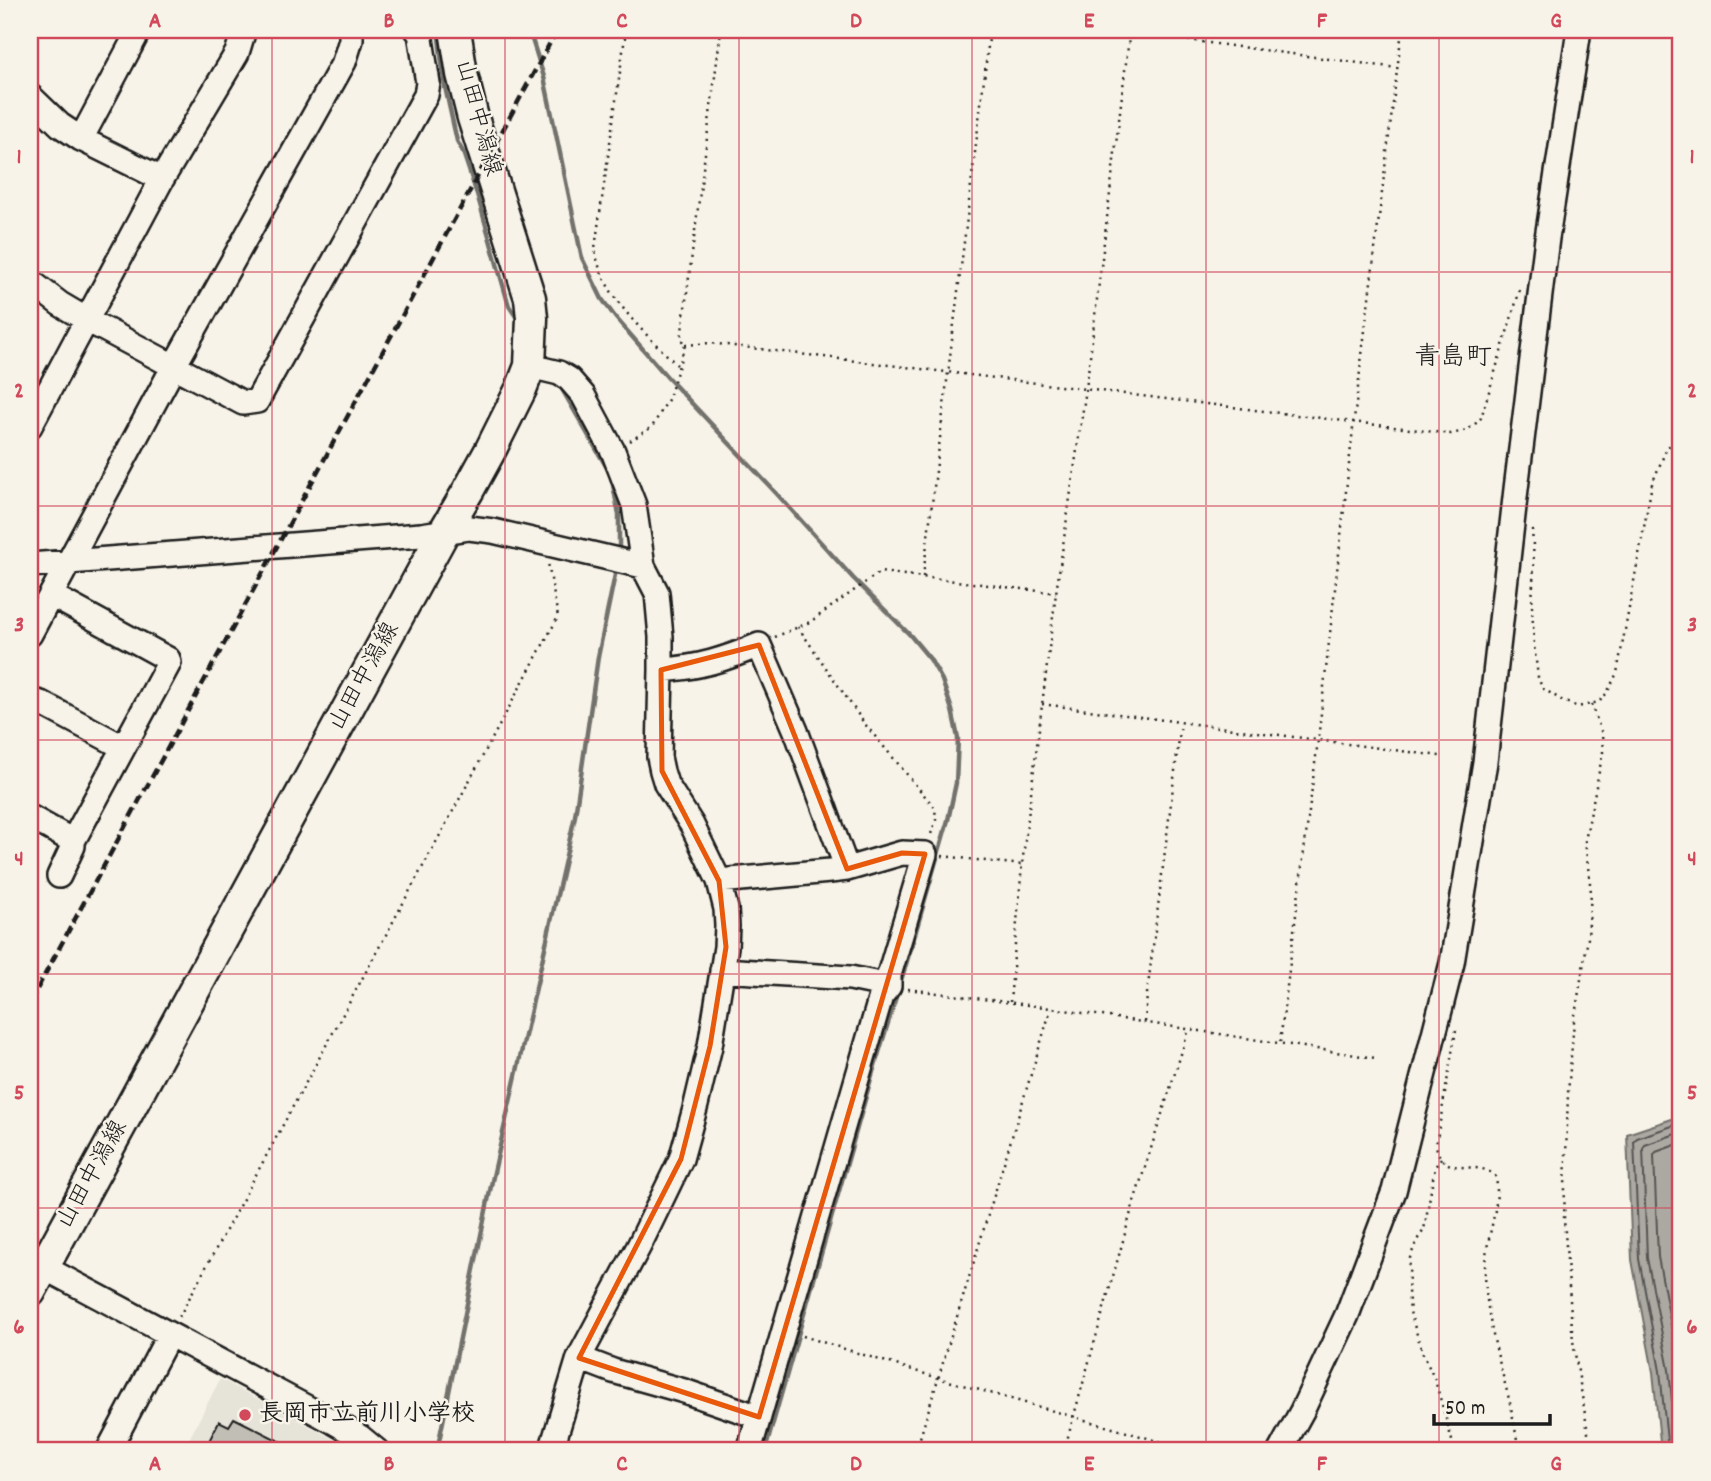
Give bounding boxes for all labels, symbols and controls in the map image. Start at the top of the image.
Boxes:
text: A [149,6,161,39]
text: B [384,6,395,39]
text: C [616,6,628,39]
text: D [850,6,862,39]
text: E [1084,6,1095,39]
text: F [1317,6,1328,39]
text: G [1550,6,1562,39]
street label: 山田中潟線 [445,56,509,180]
text: 1 [16,142,22,175]
text: 1 [1689,142,1695,175]
district label: 青島町 [1414,340,1492,377]
text: 2 [14,376,24,409]
text: 2 [1687,376,1697,409]
text: 3 [14,610,24,643]
text: 3 [1687,610,1697,643]
street label: 山田中潟線 [321,616,409,738]
text: 4 [14,844,24,877]
text: 4 [1687,844,1697,877]
text: 5 [14,1078,24,1111]
text: 5 [1687,1078,1697,1111]
street label: 山田中潟線 [49,1114,137,1236]
text: 6 [13,1312,25,1345]
text: 6 [1686,1312,1698,1345]
scale bar [1434,1383,1550,1427]
text: 50 m [1445,1395,1485,1425]
place label: 長岡市立前川小学校 [259,1398,475,1432]
marker: 長岡市立前川小学校 [237,1407,253,1423]
text: A [149,1449,161,1481]
text: B [384,1449,395,1481]
text: C [616,1449,628,1481]
text: D [850,1449,862,1481]
text: E [1084,1449,1095,1481]
text: F [1317,1449,1328,1481]
text: G [1550,1449,1562,1481]

